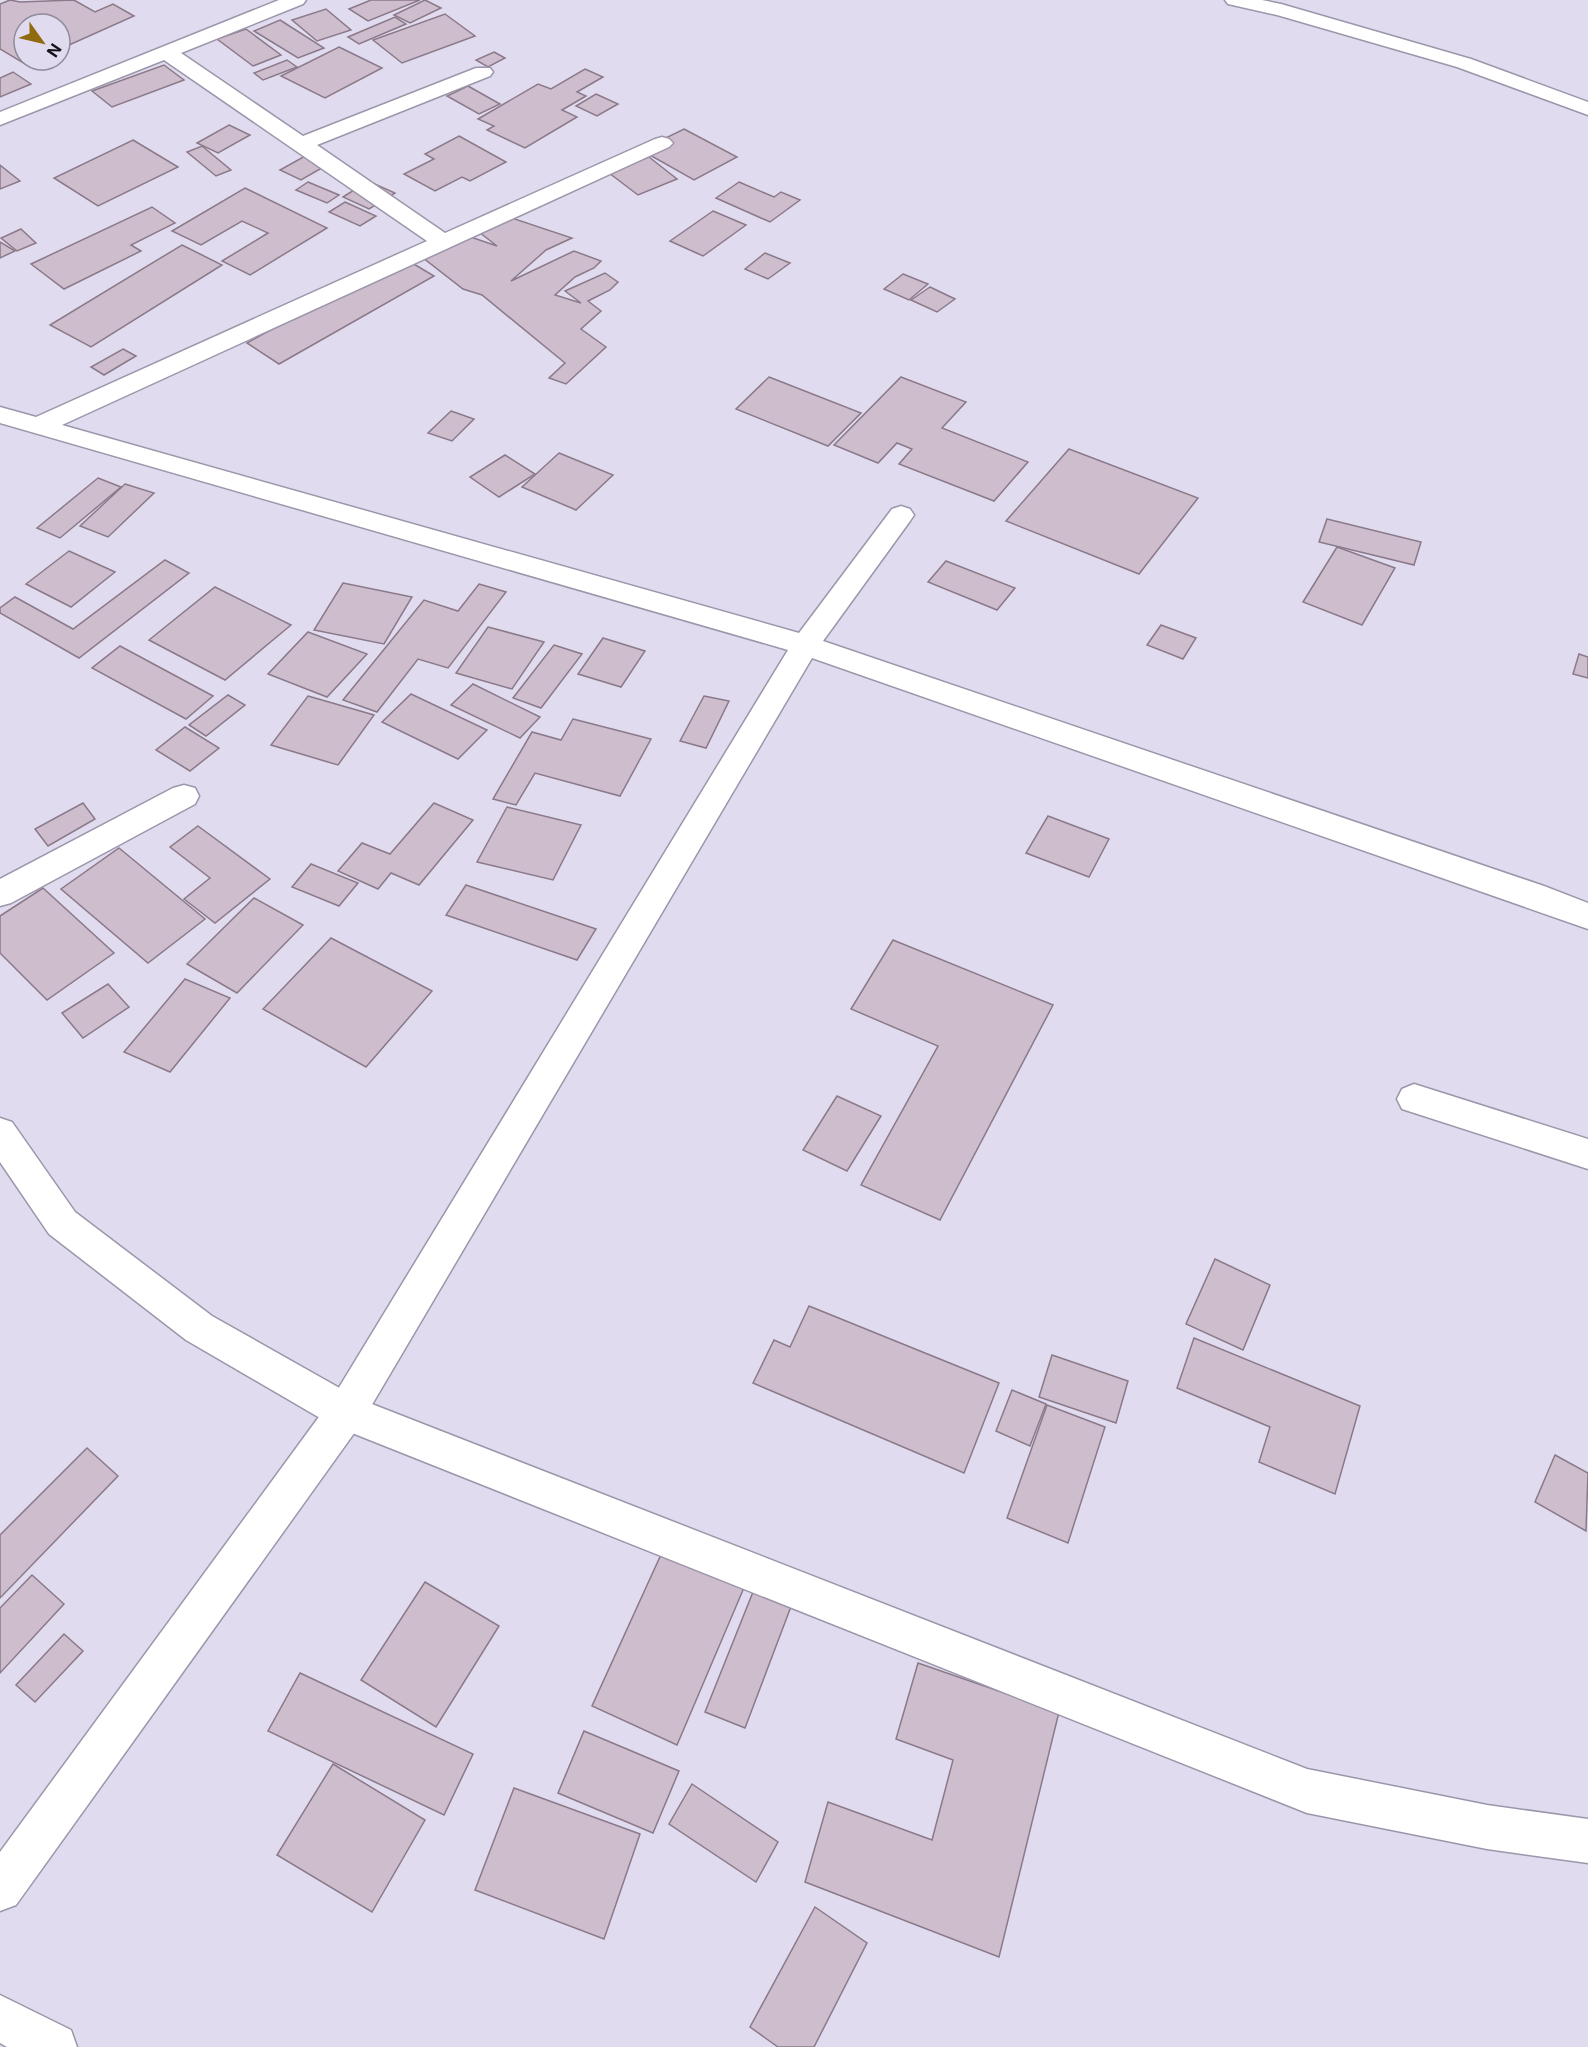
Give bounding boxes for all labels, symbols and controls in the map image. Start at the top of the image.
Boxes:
north arrow [12,12,72,72]
text: N [43,40,66,61]

